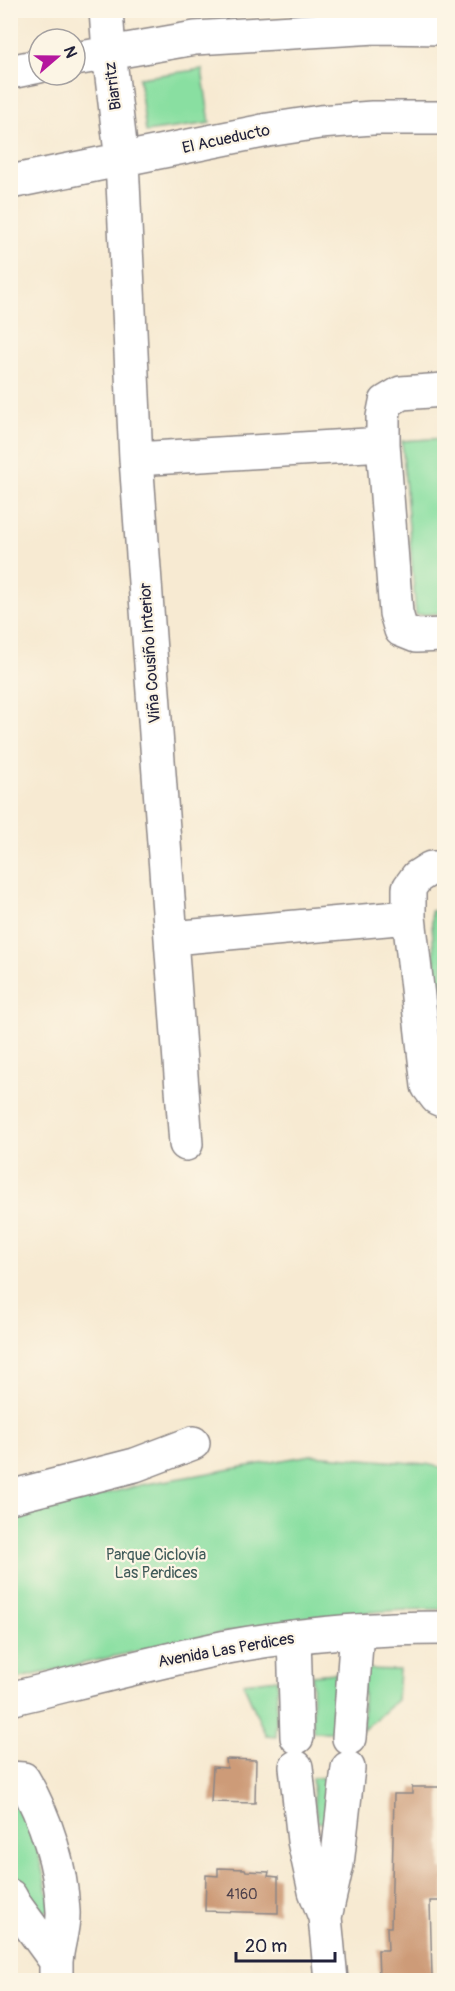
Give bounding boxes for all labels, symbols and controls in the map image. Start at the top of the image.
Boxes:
north arrow [27,27,87,87]
text: N [59,44,81,61]
street label: Biarritz [100,61,126,111]
street label: El Acueducto [180,120,272,158]
street label: Viña Cousiño Interior [135,582,165,724]
park label: Parque Ciclovía Las Perdices [106,1545,206,1583]
street label: Avenida Las Perdices [156,1628,296,1672]
house number: 4160 [226,1886,258,1903]
scale bar [236,1925,335,1963]
text: 20 m [245,1935,287,1958]

